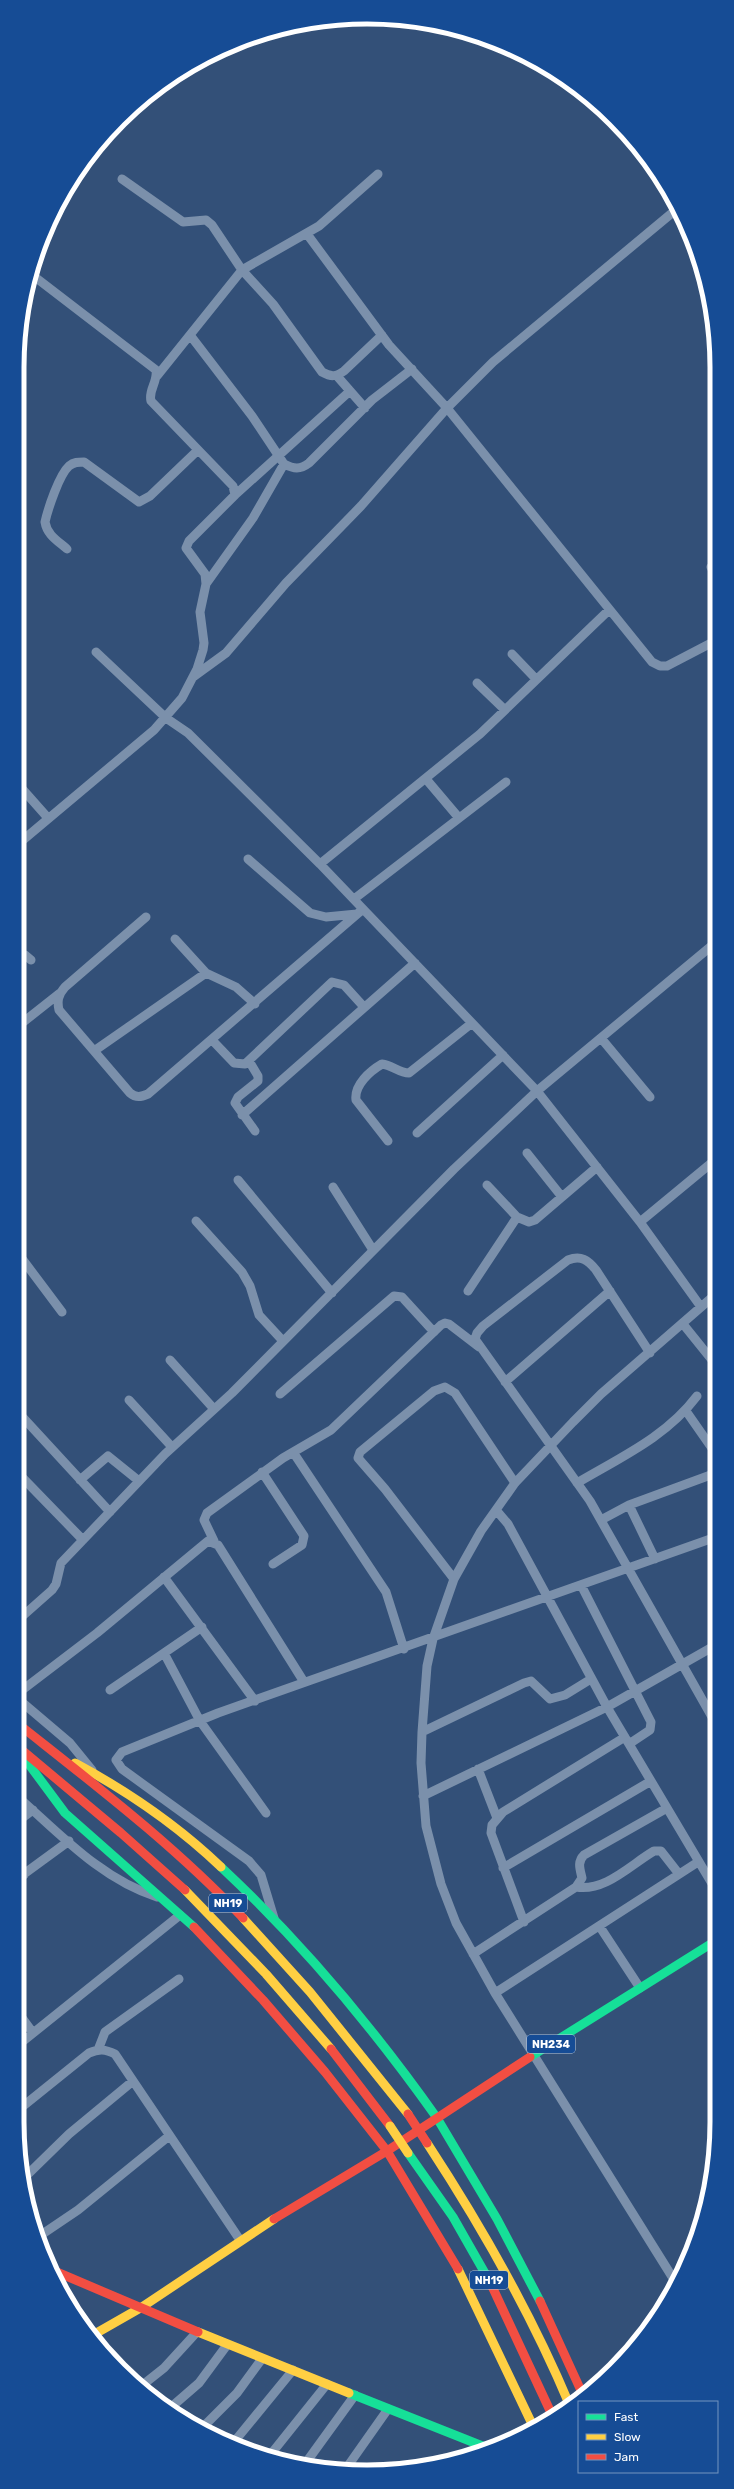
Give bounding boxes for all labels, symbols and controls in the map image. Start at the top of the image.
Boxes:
road number: NH19 [209,1894,247,1912]
road number: NH234 [527,2035,575,2053]
road number: NH19 [470,2271,508,2289]
legend [578,2401,718,2473]
text: Fast [614,2410,638,2424]
text: Slow [614,2430,641,2444]
text: Jam [614,2450,639,2464]

